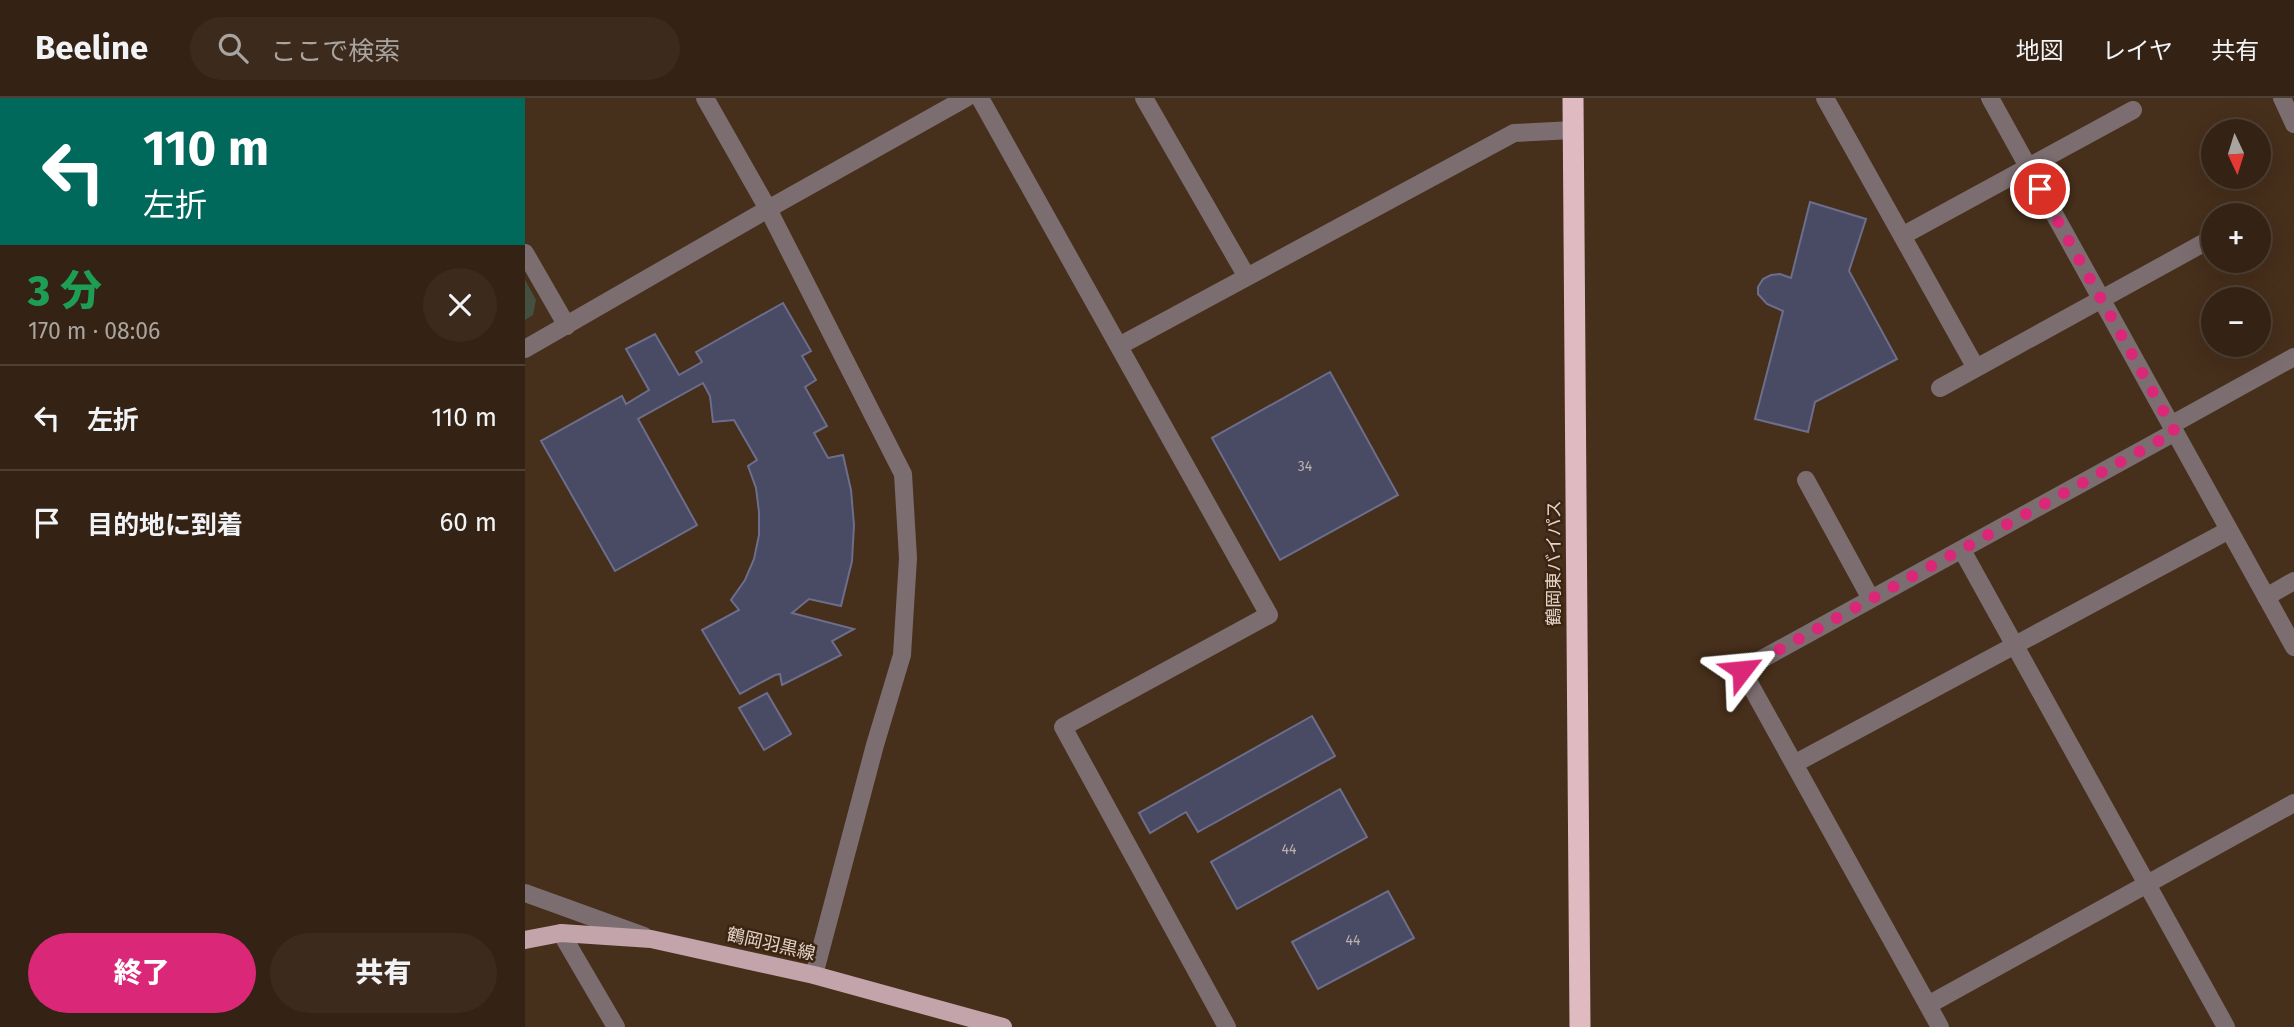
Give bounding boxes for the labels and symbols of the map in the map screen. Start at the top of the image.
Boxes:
north arrow [2201,119,2271,189]
pin [2010,159,2070,219]
house number: 34 [1298,458,1313,475]
street label: 鶴岡東バイパス [1543,500,1565,626]
position arrow [1705,633,1779,707]
house number: 44 [1282,841,1297,858]
street label: 鶴岡羽黒線 [725,923,817,965]
house number: 44 [1346,932,1361,949]

